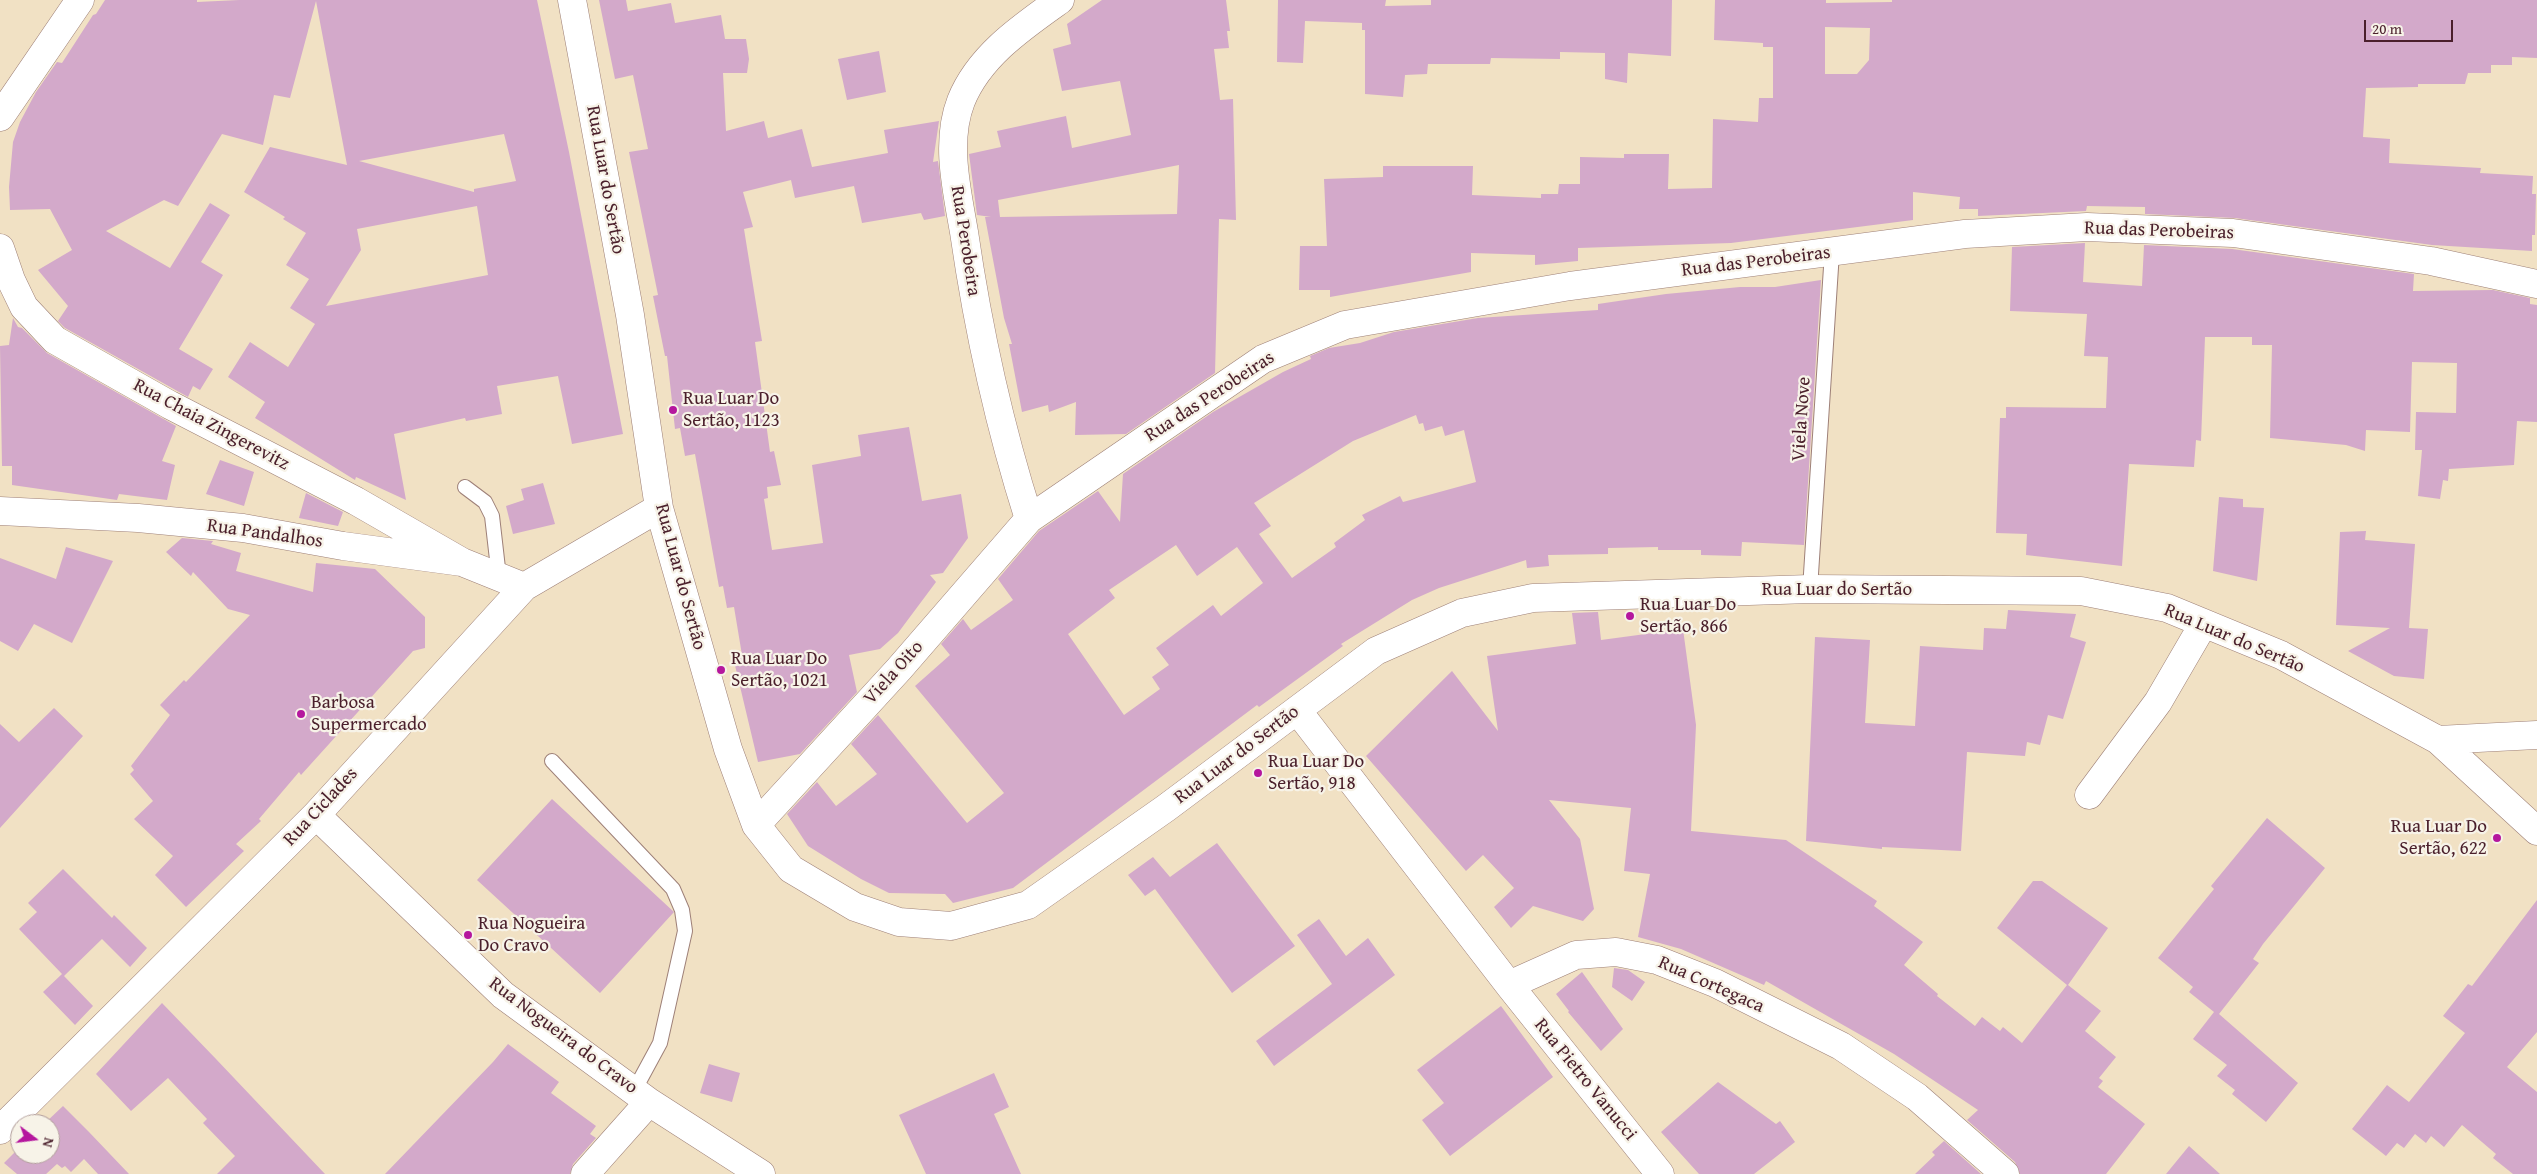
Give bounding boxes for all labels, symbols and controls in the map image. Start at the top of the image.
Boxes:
scale bar [2367,10,2456,42]
text: 20 m [2372,18,2402,39]
street label: Rua Luar do Sertão [581,104,629,256]
street label: Rua Perobeira [945,184,985,298]
street label: Rua das Perobeiras [2084,217,2234,245]
street label: Rua das Perobeiras [1680,242,1832,282]
street label: Rua das Perobeiras [1141,347,1279,447]
street label: Rua Chaia Zingerevitz [129,374,293,476]
street label: Viela Nove [1788,376,1816,462]
place label: Rua Luar Do Sertão, 1123 [683,388,780,432]
marker: Rua Luar Do Sertão, 1123 [667,404,679,416]
street label: Rua Luar do Sertão [650,501,710,653]
street label: Rua Pandalhos [206,515,324,553]
street label: Rua Luar do Sertão [1762,579,1912,601]
place label: Rua Luar Do Sertão, 866 [1640,594,1736,638]
street label: Rua Luar do Sertão [2160,599,2308,679]
marker: Rua Luar Do Sertão, 866 [1624,610,1636,622]
street label: Viela Oito [859,636,929,710]
place label: Rua Luar Do Sertão, 1021 [731,648,828,692]
marker: Rua Luar Do Sertão, 1021 [715,664,727,676]
place label: Barbosa Supermercado [311,692,427,736]
street label: Rua Luar do Sertão [1170,701,1304,809]
marker: Barbosa Supermercado [295,708,307,720]
place label: Rua Luar Do Sertão, 918 [1268,751,1364,795]
street label: Rua Ciclades [279,763,363,851]
marker: Rua Luar Do Sertão, 918 [1252,767,1264,779]
place label: Rua Luar Do Sertão, 622 [2391,816,2487,860]
marker: Rua Luar Do Sertão, 622 [2491,832,2503,844]
place label: Rua Nogueira Do Cravo [478,913,585,957]
marker: Rua Nogueira Do Cravo [462,929,474,941]
street label: Rua Cortegaca [1654,951,1768,1019]
street label: Rua Nogueira do Cravo [484,973,642,1099]
street label: Rua Pietro Vanucci [1529,1014,1641,1146]
north arrow [10,1114,60,1164]
text: N [38,1136,59,1150]

